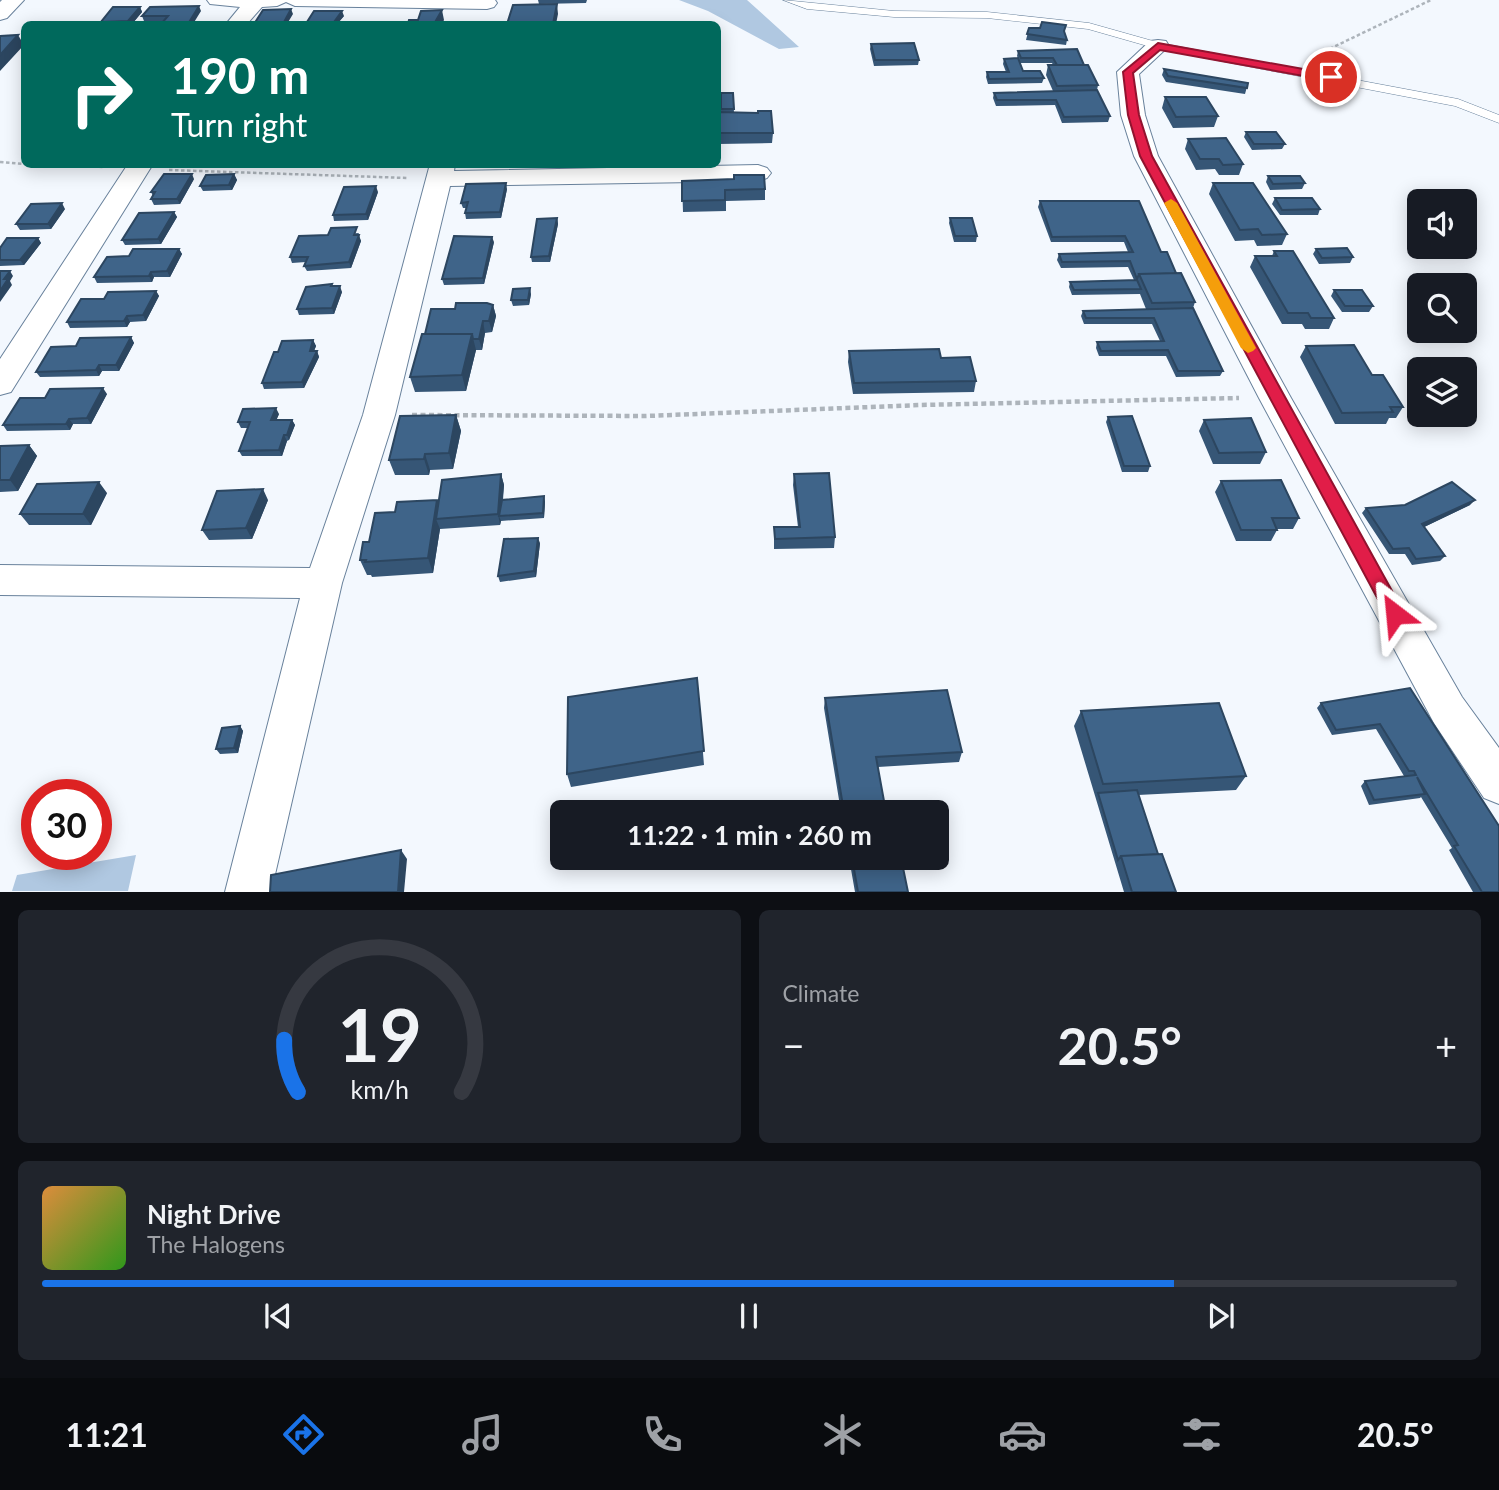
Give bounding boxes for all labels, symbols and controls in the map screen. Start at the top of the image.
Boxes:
text: 190 m [171,46,309,104]
pin [1301,47,1361,107]
icon: right [56,49,147,140]
icon: arrive [1312,58,1350,96]
text: Turn right [171,105,307,144]
map controls [1407,189,1477,427]
button: sound [1407,189,1477,259]
button: search [1407,273,1477,343]
button: layers [1407,357,1477,427]
position arrow [1358,577,1432,651]
speed limit sign: 30 [21,779,112,870]
text: 11:22 · 1 min · 260 m [627,819,872,851]
text: Climate [783,979,859,1007]
text: 19 [337,991,421,1079]
text: 20.5° [1058,1014,1182,1076]
text: − [783,1022,805,1068]
text: + [1435,1022,1457,1068]
text: km/h [350,1074,409,1104]
text: Night Drive [147,1198,281,1230]
text: The Halogens [147,1230,285,1258]
icon: previous [259,1297,297,1335]
icon: pause [730,1297,768,1335]
icon: next [1202,1297,1240,1335]
icon: directions [279,1410,328,1459]
icon: music [458,1410,507,1459]
icon: phone [638,1410,687,1459]
icon: climate [818,1410,867,1459]
icon: car [998,1410,1047,1459]
icon: filters [1177,1410,1226,1459]
text: 11:21 [65,1415,148,1454]
text: 20.5° [1357,1415,1434,1454]

